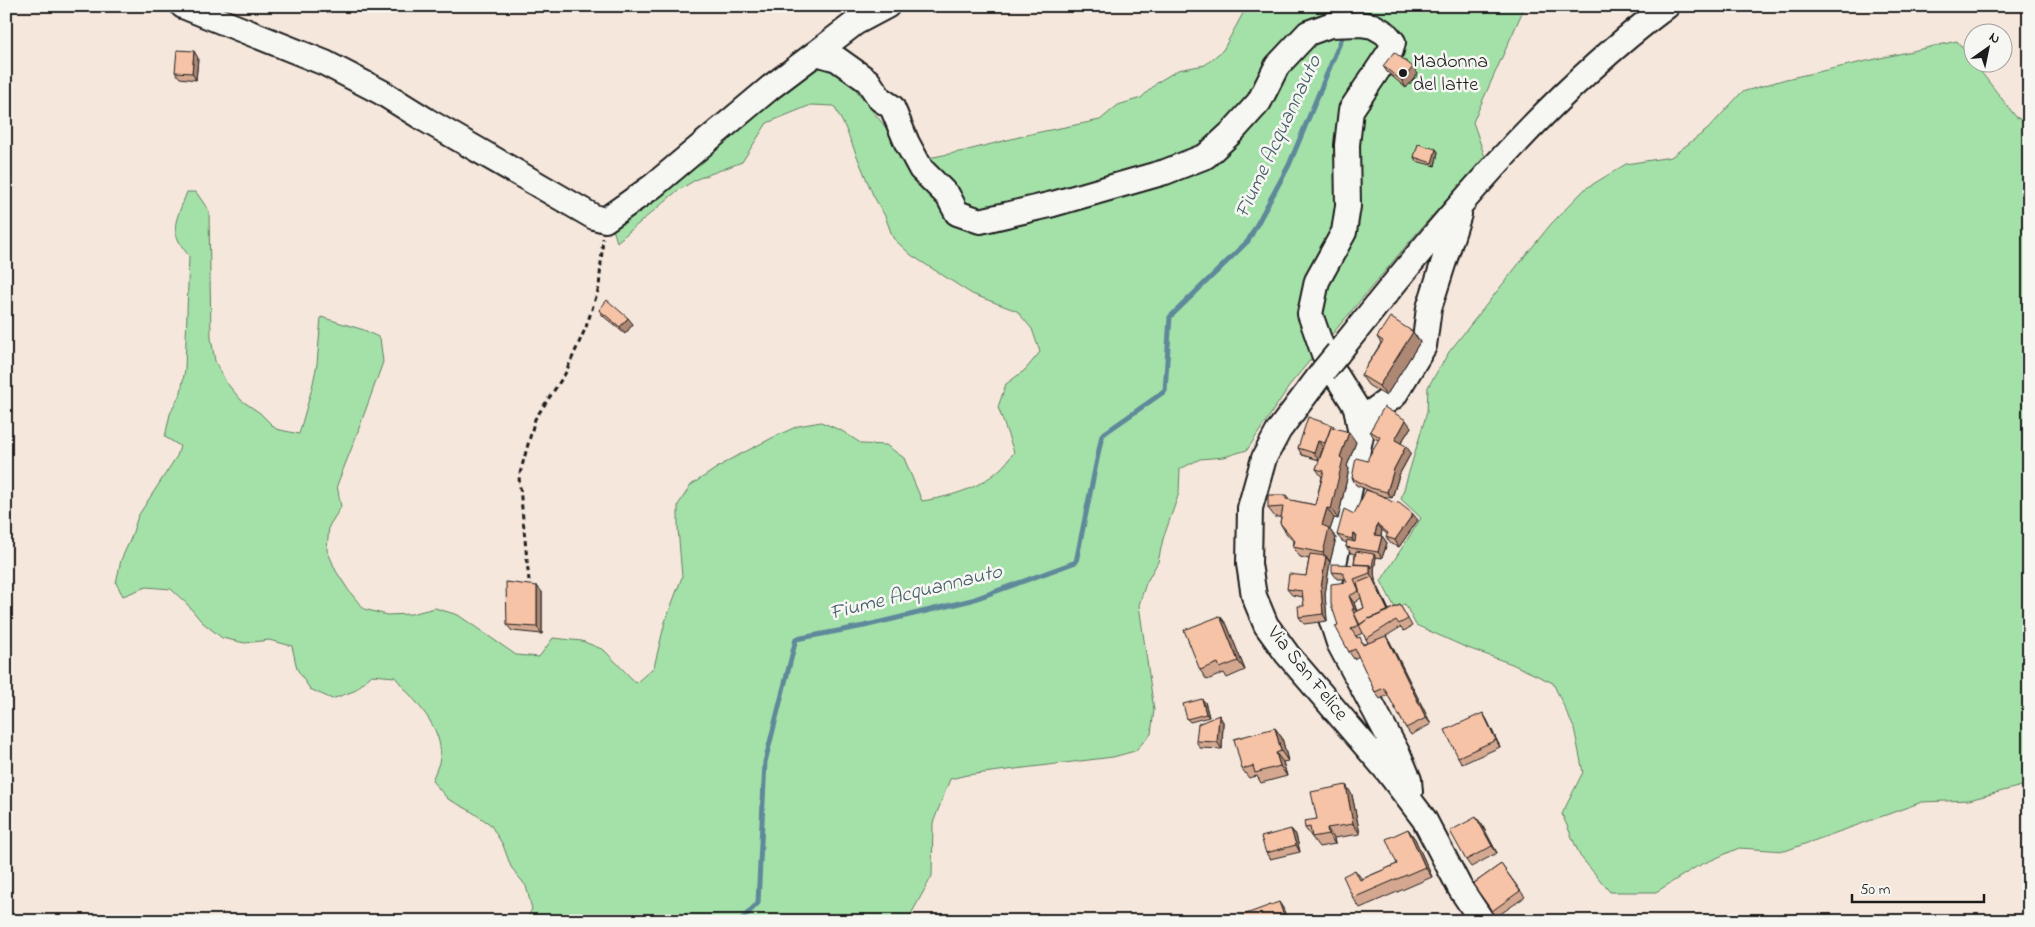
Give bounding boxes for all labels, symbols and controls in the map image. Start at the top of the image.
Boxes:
north arrow [1962,22,2012,72]
text: N [1985,27,2004,50]
place label: Madonna del latte [1413,48,1488,100]
water label: Fiume Acquannauto [1228,50,1330,223]
marker: Madonna del latte [1397,67,1409,79]
water label: Fiume Acquannauto [827,557,1006,629]
street label: Via San Felice [1259,619,1354,728]
scale bar [1852,872,1985,904]
text: 50 m [1860,879,1891,901]

